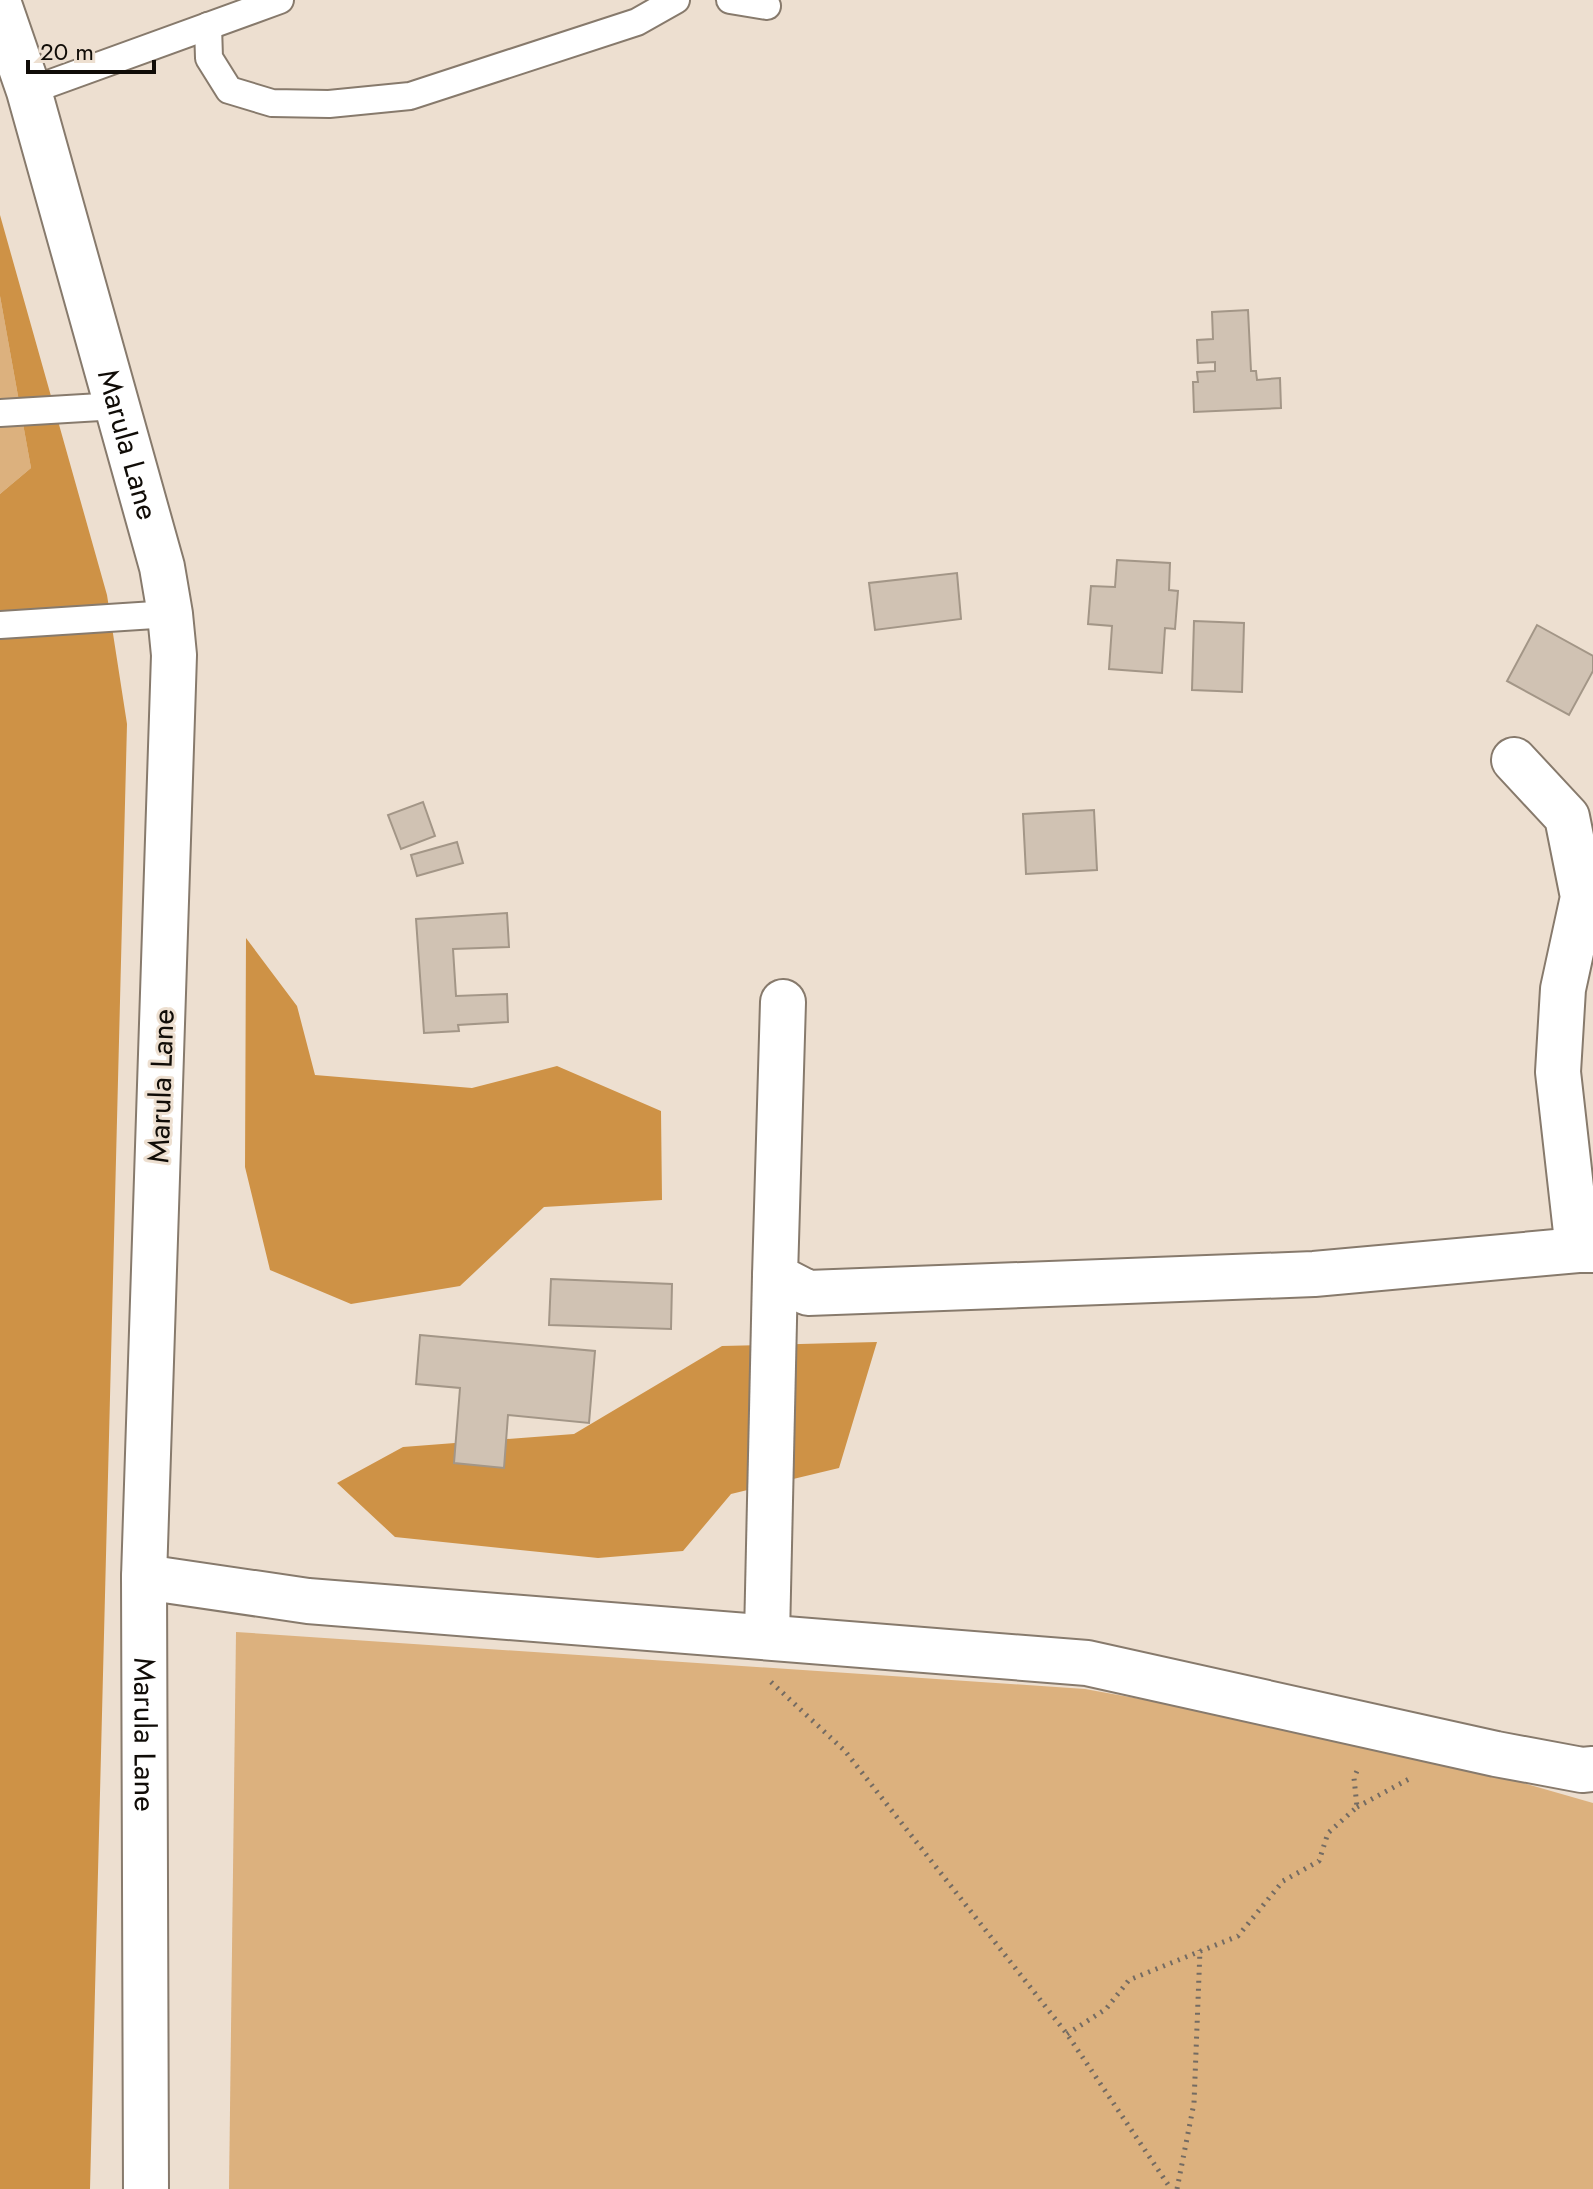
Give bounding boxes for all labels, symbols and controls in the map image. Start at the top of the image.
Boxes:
scale bar [28,24,154,74]
text: 20 m [40,34,94,69]
street label: Marula Lane [87,364,170,525]
street label: Marula Lane [136,1008,185,1164]
street label: Marula Lane [123,1657,167,1812]

